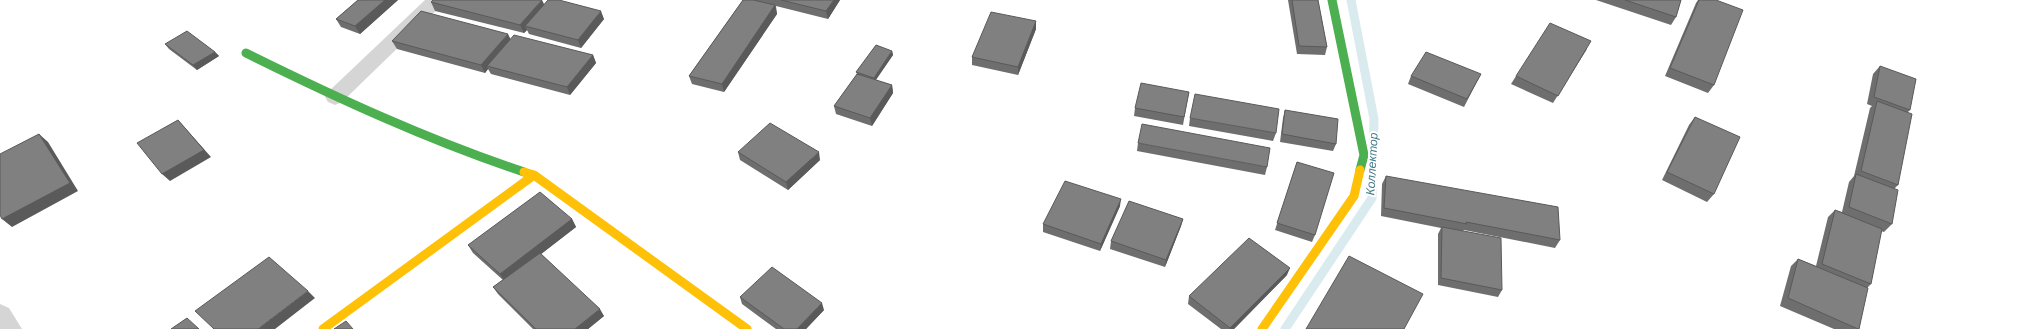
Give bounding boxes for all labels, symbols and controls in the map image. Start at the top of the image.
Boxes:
water label: Коллектор [1363,132,1381,196]

